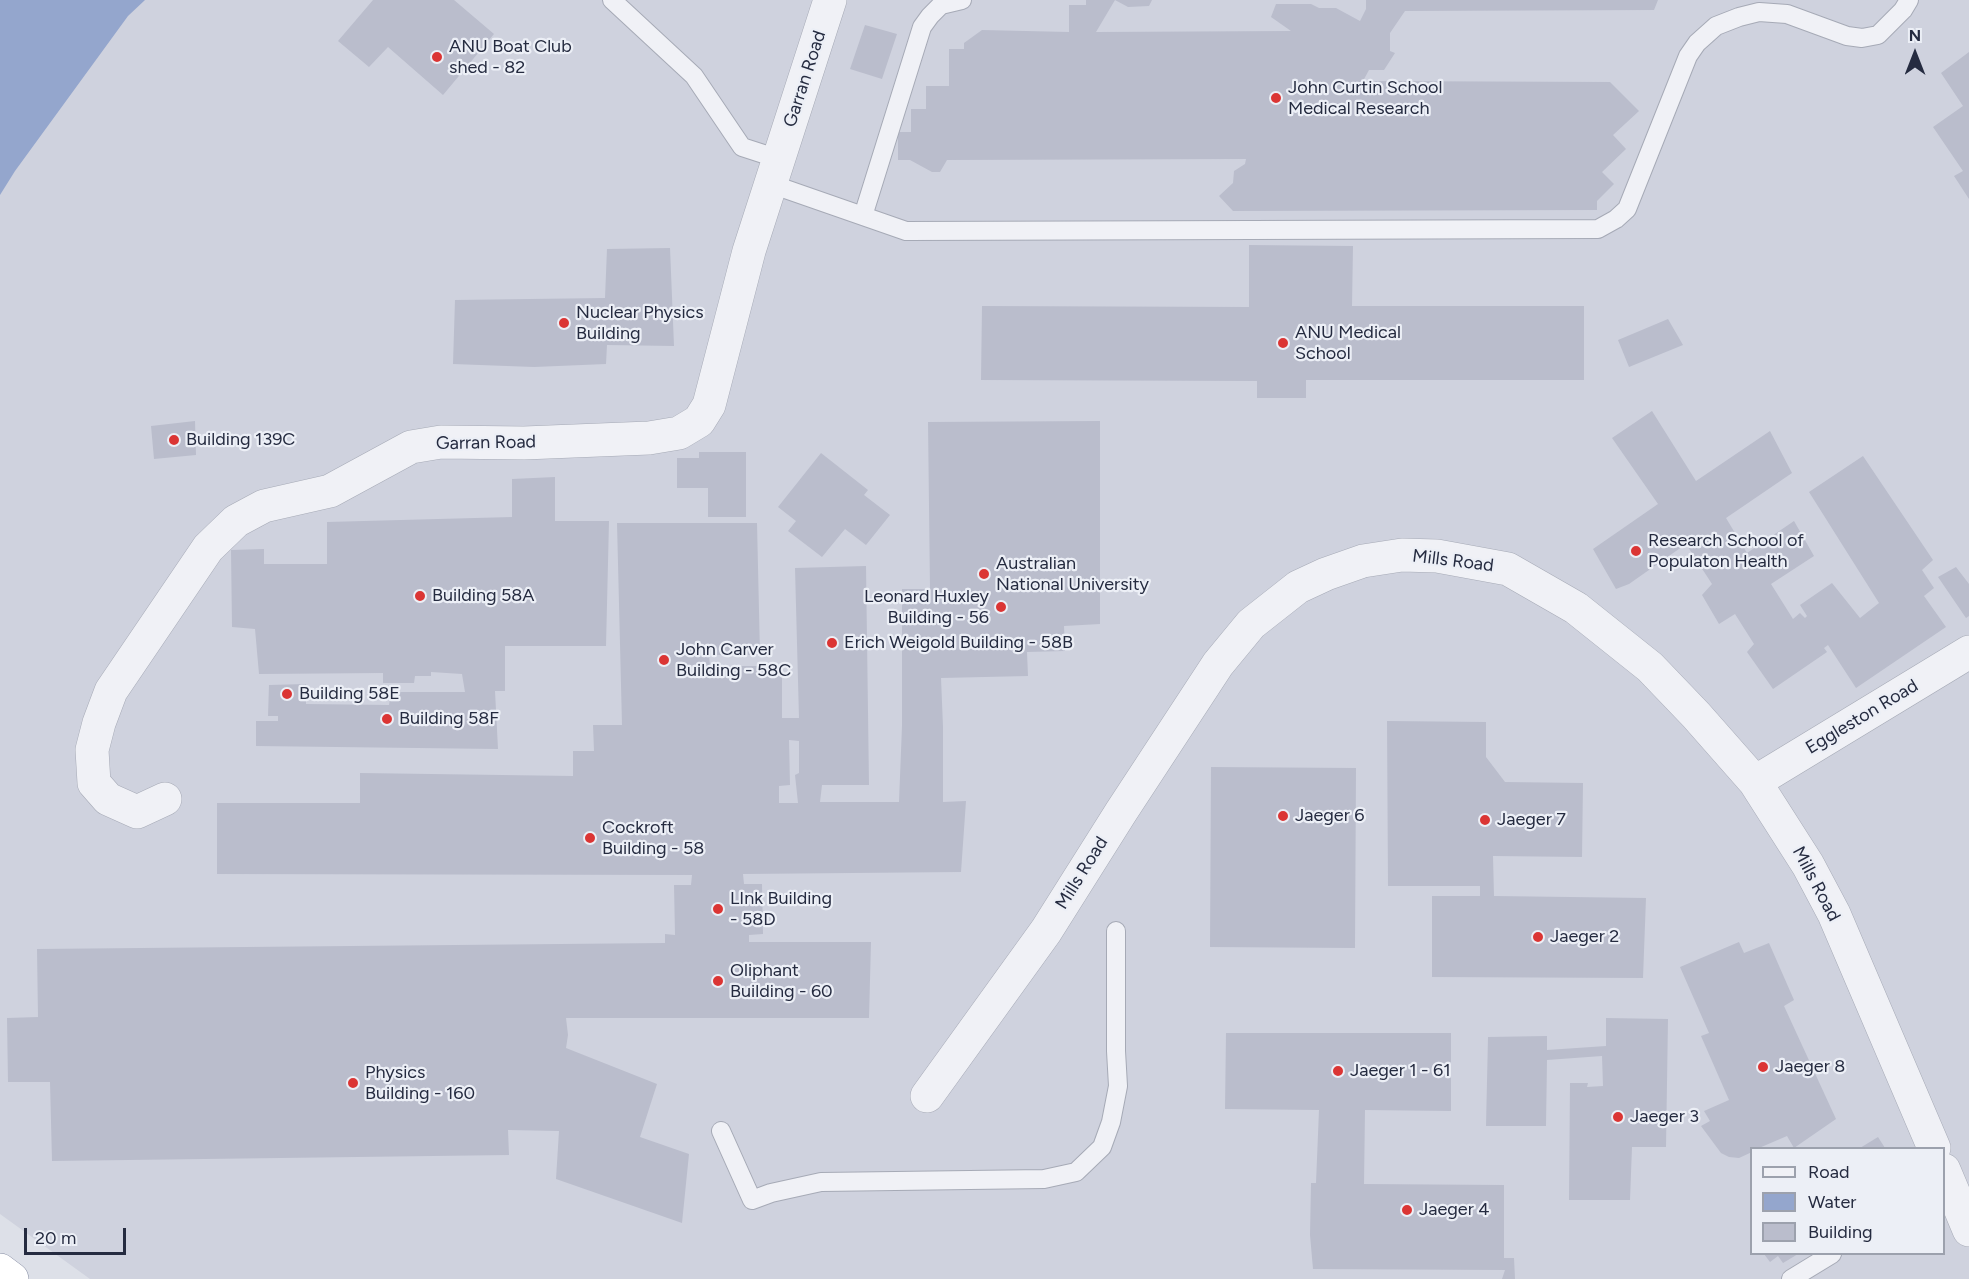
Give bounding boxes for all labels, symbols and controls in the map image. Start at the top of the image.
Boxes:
north arrow [1885,24,1945,84]
text: N [1909,26,1921,45]
street label: Garran Road [779,28,831,130]
place label: ANU Boat Club shed - 82 [449,36,572,78]
marker: ANU Boat Club shed - 82 [430,50,444,64]
place label: John Curtin School Medical Research [1288,77,1442,119]
marker: John Curtin School Medical Research [1269,91,1283,105]
place label: Nuclear Physics Building [576,302,704,344]
marker: Nuclear Physics Building [557,316,571,330]
place label: ANU Medical School [1295,322,1401,364]
marker: ANU Medical School [1276,336,1290,350]
place label: Building 139C [186,429,295,451]
street label: Garran Road [436,431,536,455]
marker: Building 139C [167,433,181,447]
place label: Research School of Populaton Health [1648,530,1804,572]
marker: Research School of Populaton Health [1629,544,1643,558]
street label: Mills Road [1411,545,1495,577]
place label: Australian National University [996,553,1149,596]
marker: Australian National University [977,567,991,581]
place label: Building 58A [432,585,535,607]
place label: Leonard Huxley Building - 56 [864,586,989,628]
marker: Building 58A [413,589,427,603]
marker: Leonard Huxley Building - 56 [994,600,1008,614]
place label: Erich Weigold Building - 58B [844,632,1073,654]
marker: Erich Weigold Building - 58B [825,636,839,650]
place label: John Carver Building - 58C [676,639,791,682]
marker: John Carver Building - 58C [657,653,671,667]
street label: Eggleston Road [1802,675,1922,759]
place label: Building 58E [299,683,400,705]
marker: Building 58E [280,687,294,701]
place label: Building 58F [399,708,499,730]
marker: Building 58F [380,712,394,726]
place label: Jaeger 6 [1295,805,1364,827]
marker: Jaeger 6 [1276,809,1290,823]
place label: Jaeger 7 [1497,809,1566,831]
marker: Jaeger 7 [1478,813,1492,827]
place label: Cockroft Building - 58 [602,817,704,860]
marker: Cockroft Building - 58 [583,831,597,845]
street label: Mills Road [1051,833,1113,913]
street label: Mills Road [1787,843,1845,925]
place label: LInk Building - 58D [730,888,832,930]
marker: LInk Building - 58D [711,902,725,916]
place label: Jaeger 2 [1550,926,1619,948]
marker: Jaeger 2 [1531,930,1545,944]
place label: Oliphant Building - 60 [730,960,833,1002]
marker: Oliphant Building - 60 [711,974,725,988]
place label: Jaeger 8 [1775,1056,1845,1078]
place label: Jaeger 1 - 61 [1350,1060,1451,1082]
marker: Jaeger 8 [1756,1060,1770,1074]
place label: Physics Building - 160 [365,1062,475,1104]
marker: Jaeger 1 - 61 [1331,1064,1345,1078]
marker: Physics Building - 160 [346,1076,360,1090]
place label: Jaeger 3 [1630,1106,1699,1128]
marker: Jaeger 3 [1611,1110,1625,1124]
legend [1750,1147,1945,1255]
text: Road [1808,1161,1849,1183]
text: Water [1808,1191,1856,1213]
place label: Jaeger 4 [1419,1199,1489,1221]
marker: Jaeger 4 [1400,1203,1414,1217]
scale bar [27,1216,129,1254]
text: Building [1808,1221,1873,1243]
text: 20 m [35,1227,76,1249]

